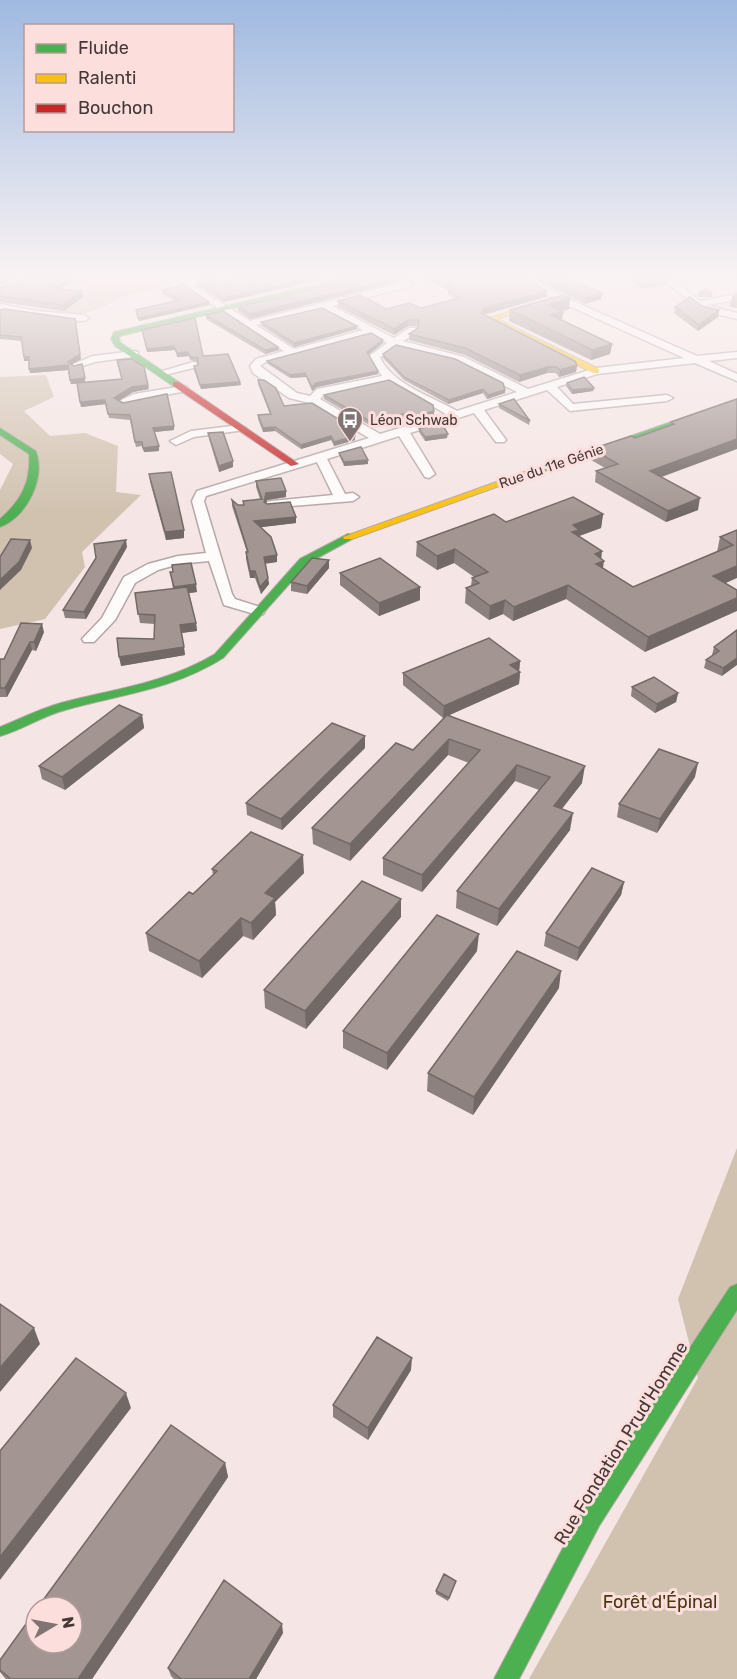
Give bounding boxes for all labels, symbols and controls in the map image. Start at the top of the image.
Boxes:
legend [24,24,234,132]
text: Fluide [78,37,129,59]
text: Ralenti [78,67,136,89]
text: Bouchon [78,97,153,119]
bus stop icon: Léon Schwab [335,405,365,443]
place label: Léon Schwab [370,412,457,429]
street label: Rue du 11e Génie [497,441,606,492]
street label: Rue Fondation Prud'Homme [549,1337,693,1549]
park label: Forêt d'Épinal [603,1591,717,1613]
north arrow [24,1595,84,1655]
text: N [58,1615,79,1630]

